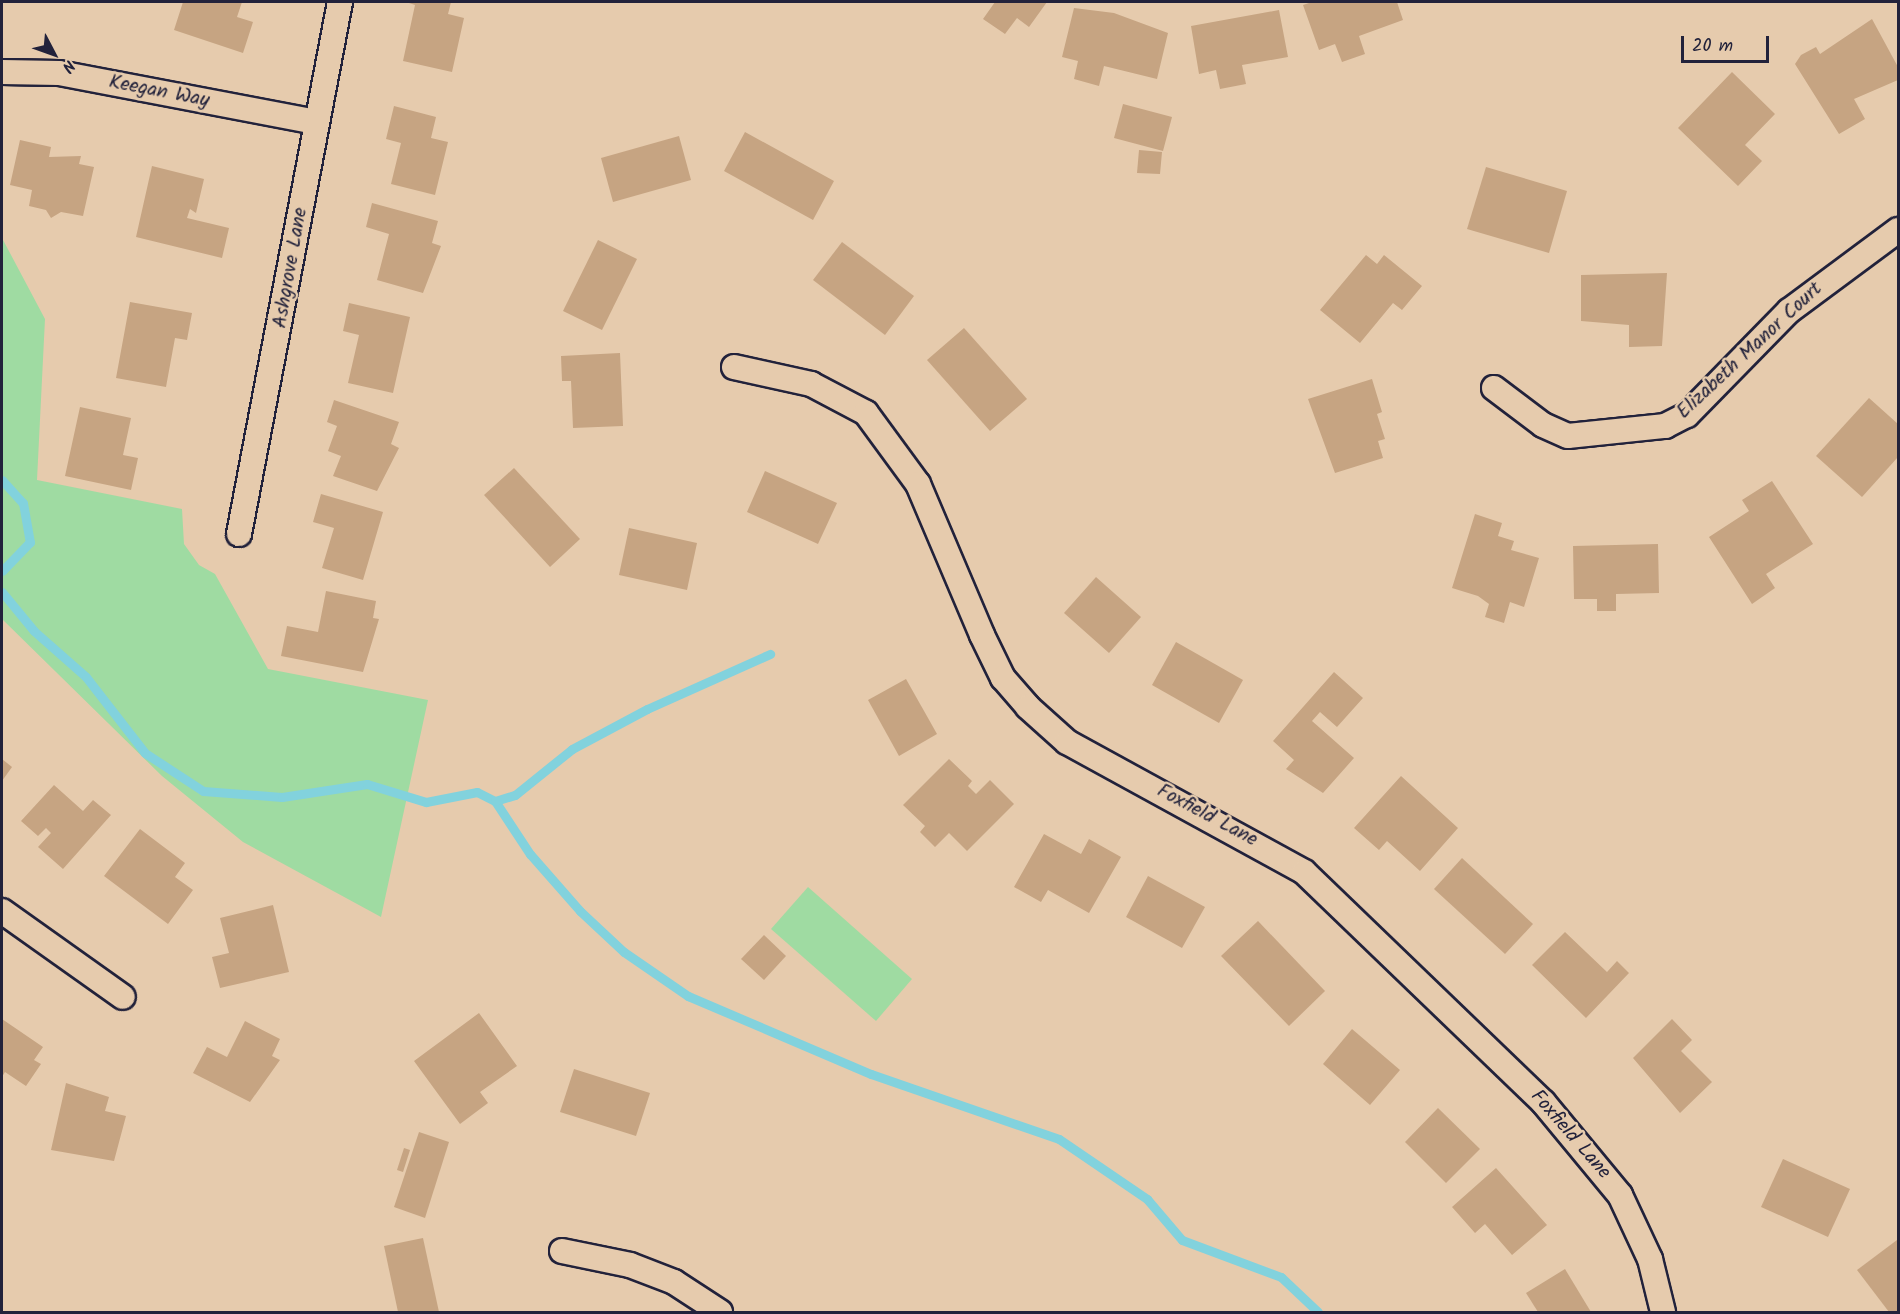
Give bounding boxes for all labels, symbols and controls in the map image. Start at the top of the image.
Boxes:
north arrow [24,24,84,84]
scale bar [1684,24,1772,62]
text: 20 m [1692,32,1733,61]
text: N [55,54,81,78]
street label: Keegan Way [107,71,211,113]
street label: Ashgrove Lane [269,206,313,330]
street label: Elizabeth Manor Court [1672,277,1828,425]
street label: Foxfield Lane [1153,779,1261,853]
street label: Foxfield Lane [1525,1085,1615,1185]

